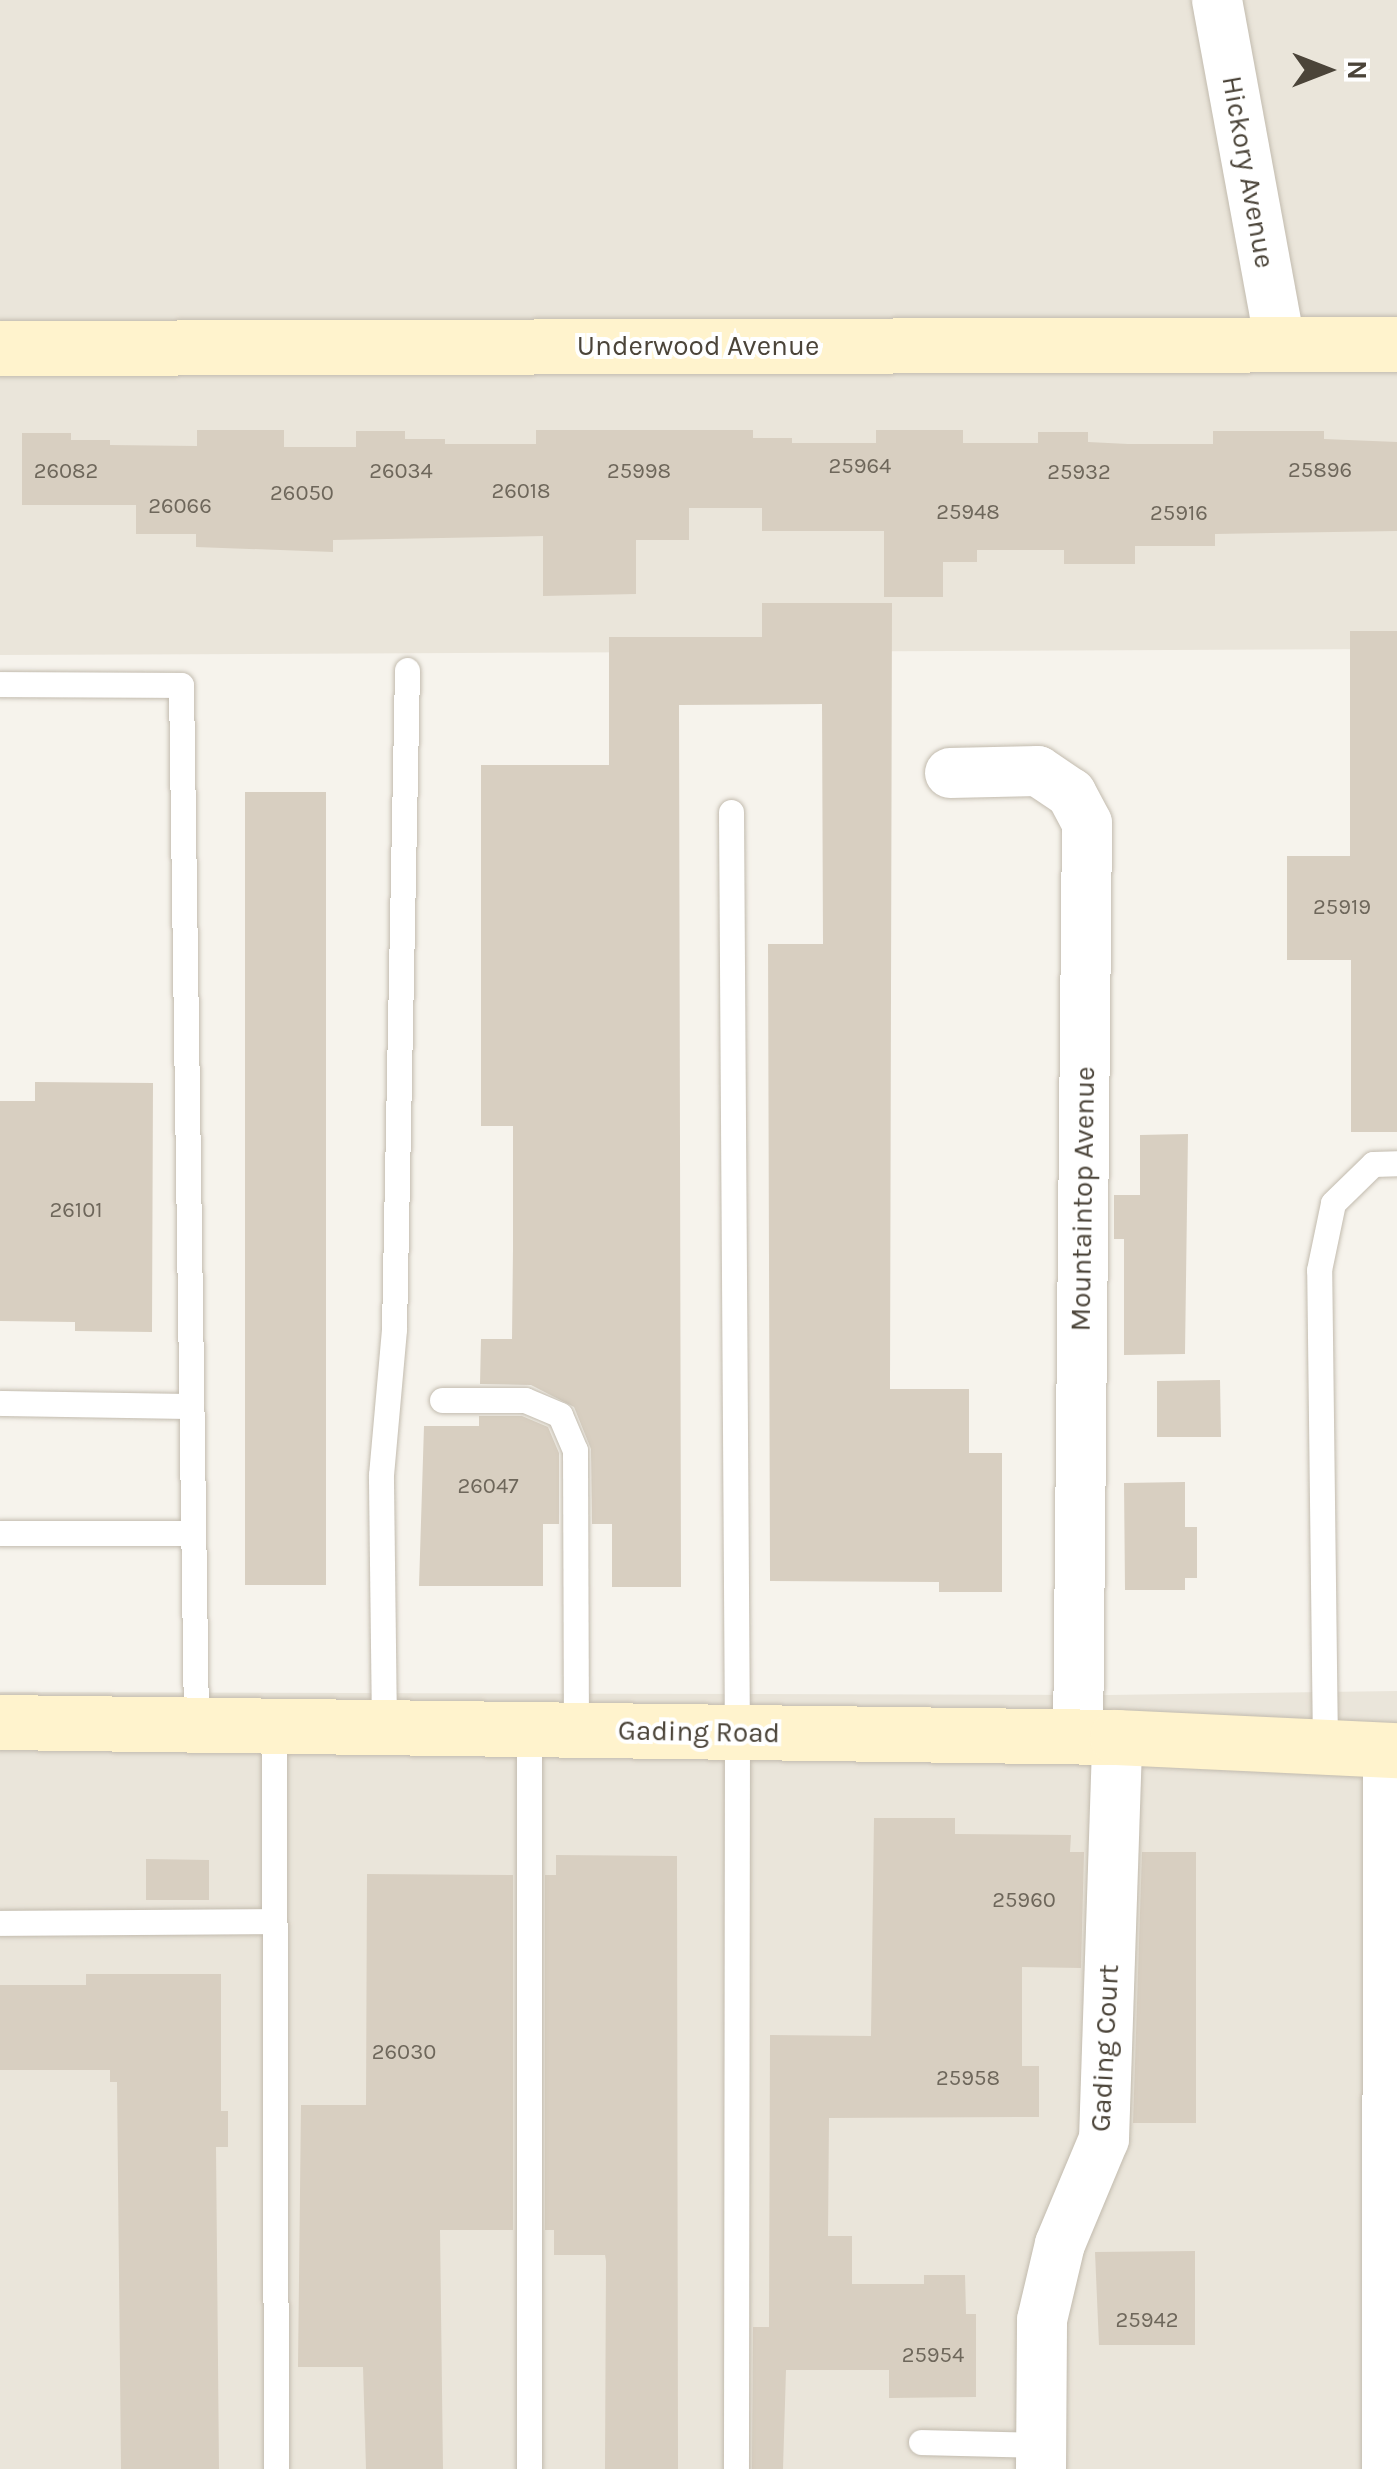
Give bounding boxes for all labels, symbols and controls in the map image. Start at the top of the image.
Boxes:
north arrow [1277,20,1377,120]
text: N [1341,60,1374,80]
street label: Hickory Avenue [1215,73,1281,271]
street label: Underwood Avenue [577,329,819,363]
house number: 25964 [829,454,891,480]
house number: 25896 [1288,458,1352,484]
house number: 26082 [34,459,98,485]
house number: 26034 [369,459,433,485]
house number: 25998 [607,459,671,485]
house number: 25932 [1047,460,1111,486]
house number: 26018 [491,479,551,505]
house number: 26050 [270,481,334,507]
house number: 26066 [148,494,212,520]
house number: 25948 [936,500,1000,526]
house number: 25916 [1150,501,1208,527]
house number: 25919 [1313,895,1371,921]
street label: Mountaintop Avenue [1064,1066,1102,1332]
house number: 26101 [50,1198,102,1224]
house number: 26047 [457,1474,519,1500]
street label: Gading Road [618,1714,780,1750]
house number: 25960 [992,1888,1056,1914]
street label: Gading Court [1084,1963,1126,2133]
house number: 26030 [372,2040,436,2066]
house number: 25958 [936,2066,1000,2092]
house number: 25942 [1116,2308,1178,2334]
house number: 25954 [902,2343,964,2369]

